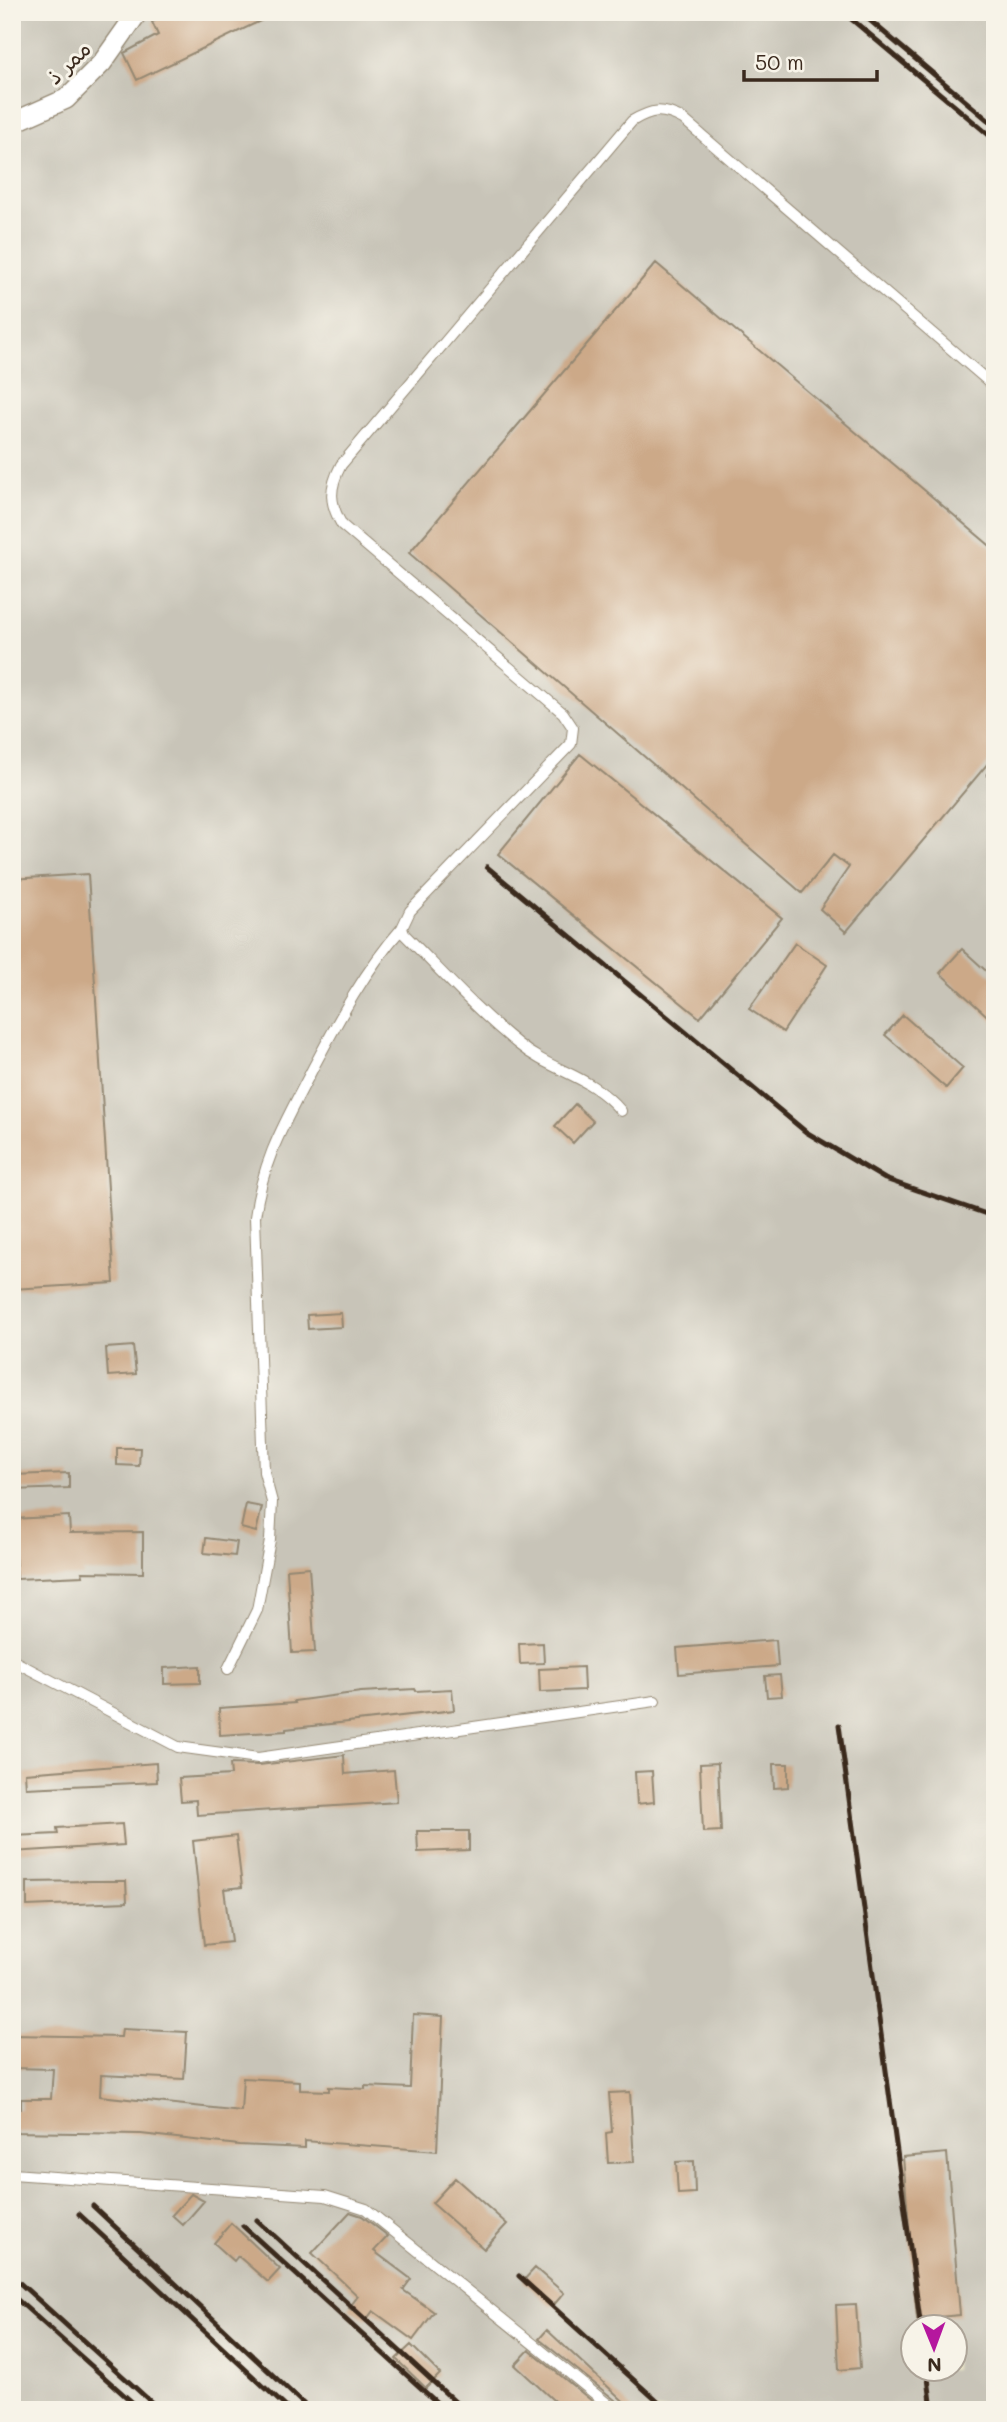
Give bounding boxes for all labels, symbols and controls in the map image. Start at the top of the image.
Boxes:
street label: ممر ذ [40,35,96,89]
scale bar [744,38,878,82]
text: 50 m [755,48,804,75]
north arrow [898,2314,968,2384]
text: N [927,2353,942,2378]

